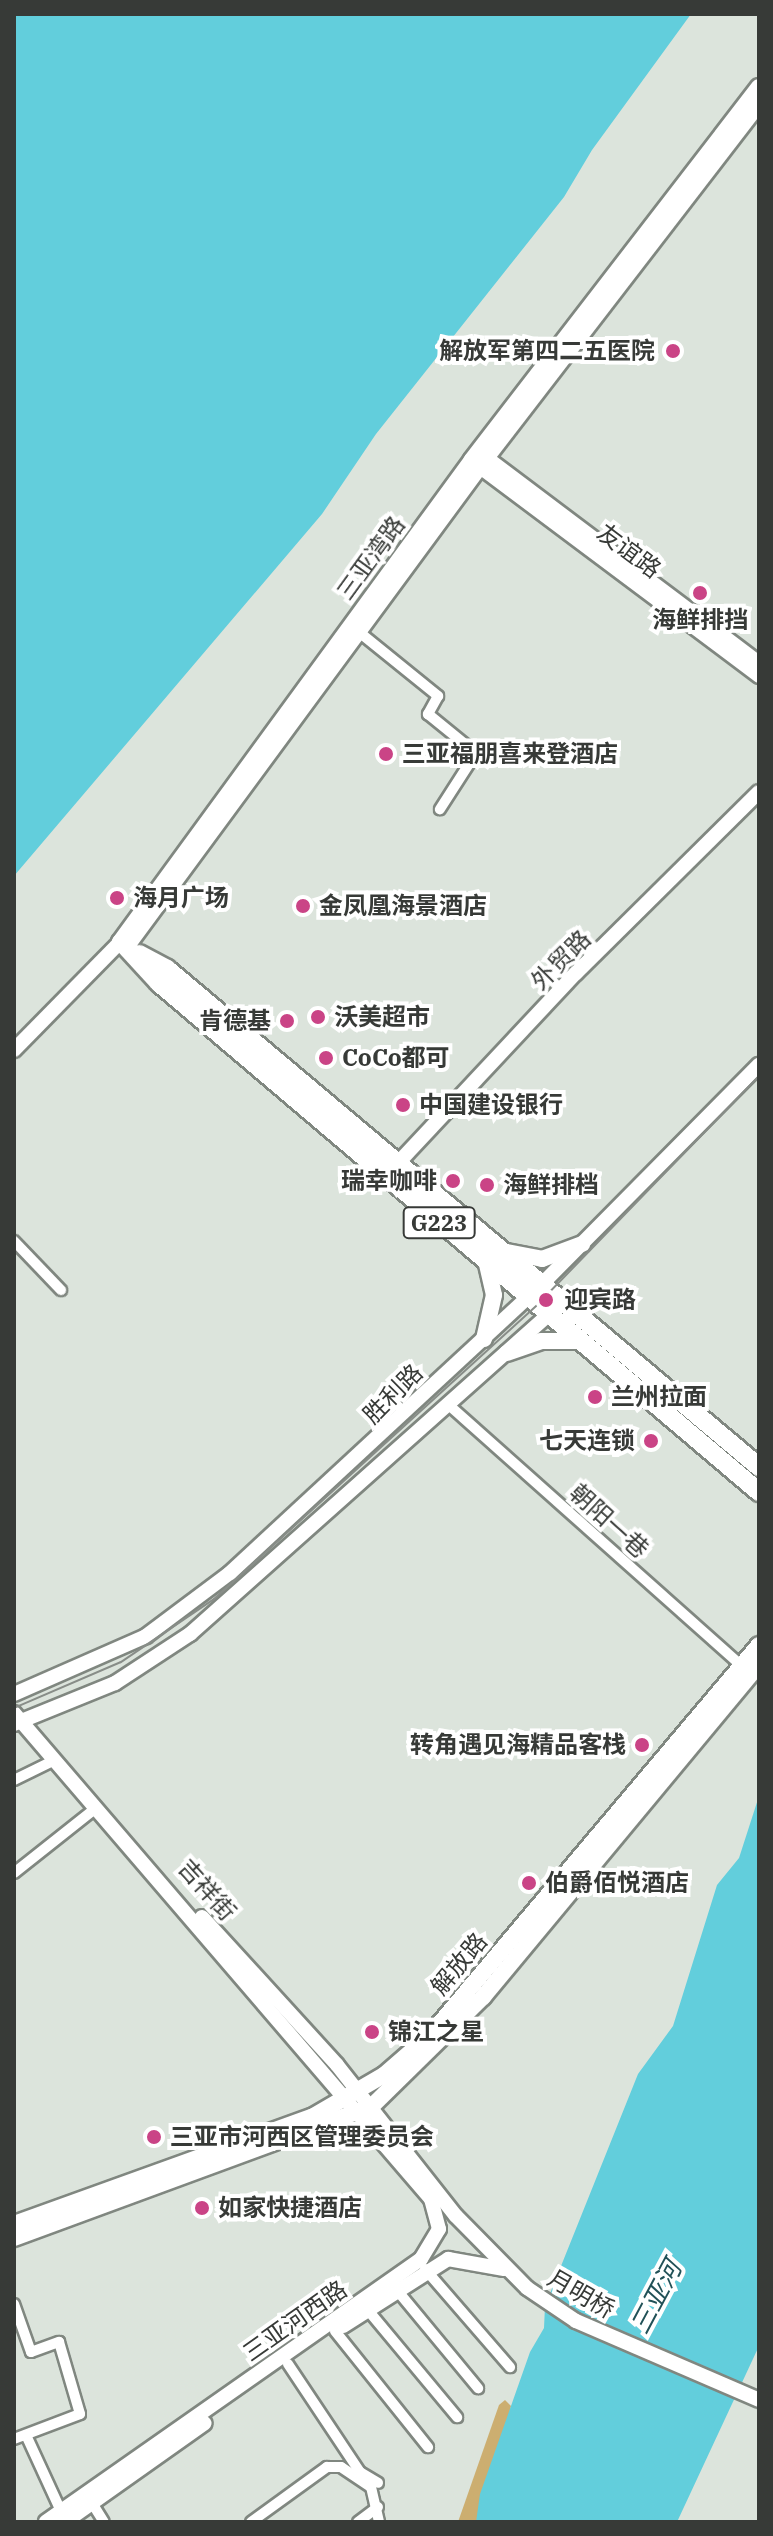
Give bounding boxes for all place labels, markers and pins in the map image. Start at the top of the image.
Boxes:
place label: 解放军第四二五医院 [439,337,655,365]
marker: 解放军第四二五医院 [662,340,684,362]
marker: 海鲜排挡 [691,584,709,602]
place label: 海鲜排挡 [652,606,748,634]
place label: 三亚福朋喜来登酒店 [402,740,618,768]
marker: 三亚福朋喜来登酒店 [377,745,395,763]
place label: 海月广场 [133,884,229,912]
marker: 海月广场 [108,889,126,907]
place label: 金凤凰海景酒店 [319,892,487,920]
marker: 金凤凰海景酒店 [294,897,312,915]
place label: 沃美超市 [334,1003,430,1031]
place label: 肯德基 [199,1007,271,1035]
marker: 沃美超市 [309,1008,327,1026]
marker: 肯德基 [278,1012,296,1030]
place label: CoCo都可 [342,1044,450,1072]
marker: CoCo都可 [317,1049,335,1067]
place label: 中国建设银行 [419,1091,563,1119]
marker: 中国建设银行 [394,1096,412,1114]
place label: 瑞幸咖啡 [341,1167,437,1195]
place label: 海鲜排档 [503,1171,599,1199]
marker: 瑞幸咖啡 [444,1172,462,1190]
marker: 海鲜排档 [478,1176,496,1194]
place label: 迎宾路 [564,1286,636,1314]
marker: 迎宾路 [535,1289,557,1311]
place label: 兰州拉面 [611,1383,707,1411]
marker: 兰州拉面 [586,1388,604,1406]
place label: 七天连锁 [539,1427,635,1455]
marker: 七天连锁 [642,1432,660,1450]
place label: 转角遇见海精品客栈 [410,1731,626,1759]
marker: 转角遇见海精品客栈 [633,1736,651,1754]
place label: 伯爵佰悦酒店 [545,1869,689,1897]
marker: 伯爵佰悦酒店 [520,1874,538,1892]
place label: 锦江之星 [388,2018,484,2046]
marker: 锦江之星 [363,2023,381,2041]
place label: 三亚市河西区管理委员会 [170,2123,434,2151]
marker: 三亚市河西区管理委员会 [145,2128,163,2146]
place label: 如家快捷酒店 [218,2194,362,2222]
marker: 如家快捷酒店 [193,2199,211,2217]

